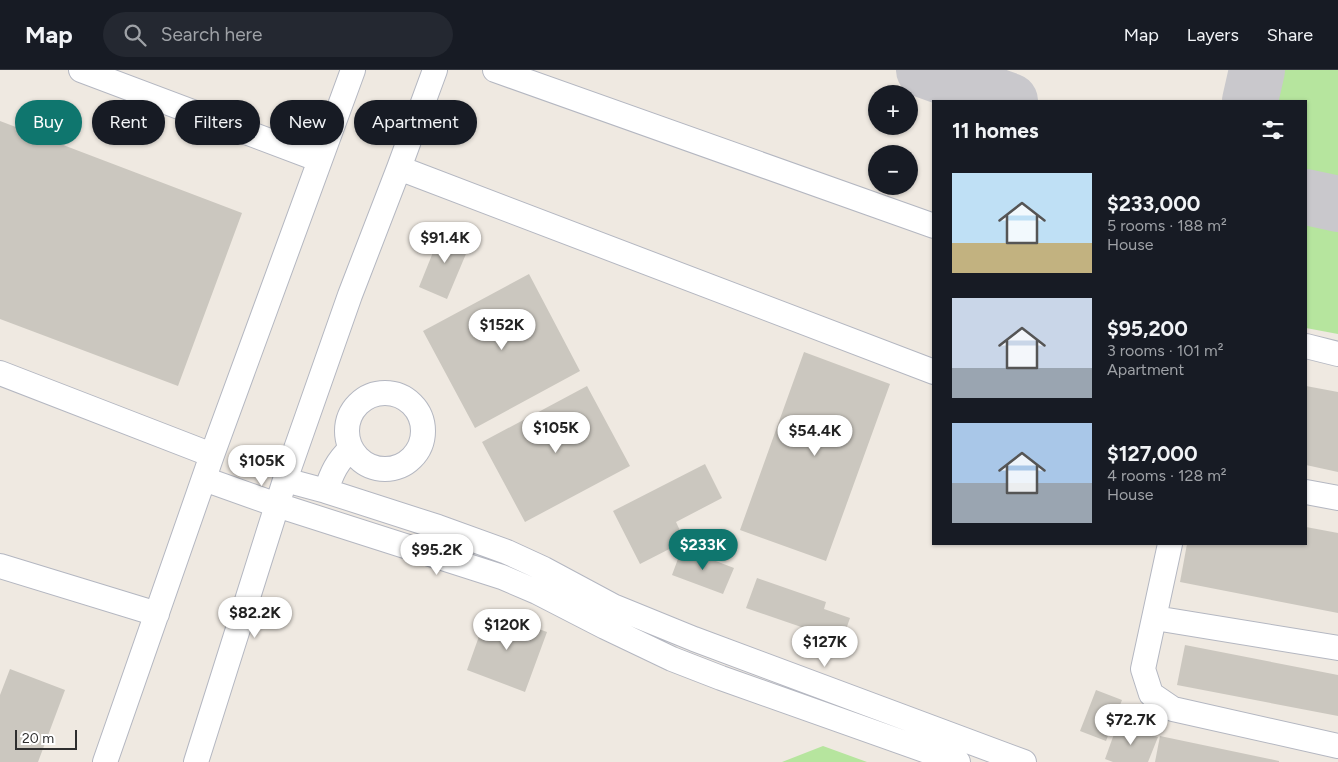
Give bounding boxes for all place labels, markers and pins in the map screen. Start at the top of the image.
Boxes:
pin: $91.4K [404,222,486,264]
pin: $152K [467,308,537,351]
pin: $105K [521,412,591,454]
pin: $54.4K [774,414,856,457]
pin: $105K [227,444,297,487]
pin: $233K [668,528,738,571]
pin: $95.2K [396,534,478,576]
pin: $82.2K [214,596,296,639]
pin: $120K [472,608,542,651]
pin: $127K [790,626,860,668]
pin: $72.7K [1090,704,1172,746]

